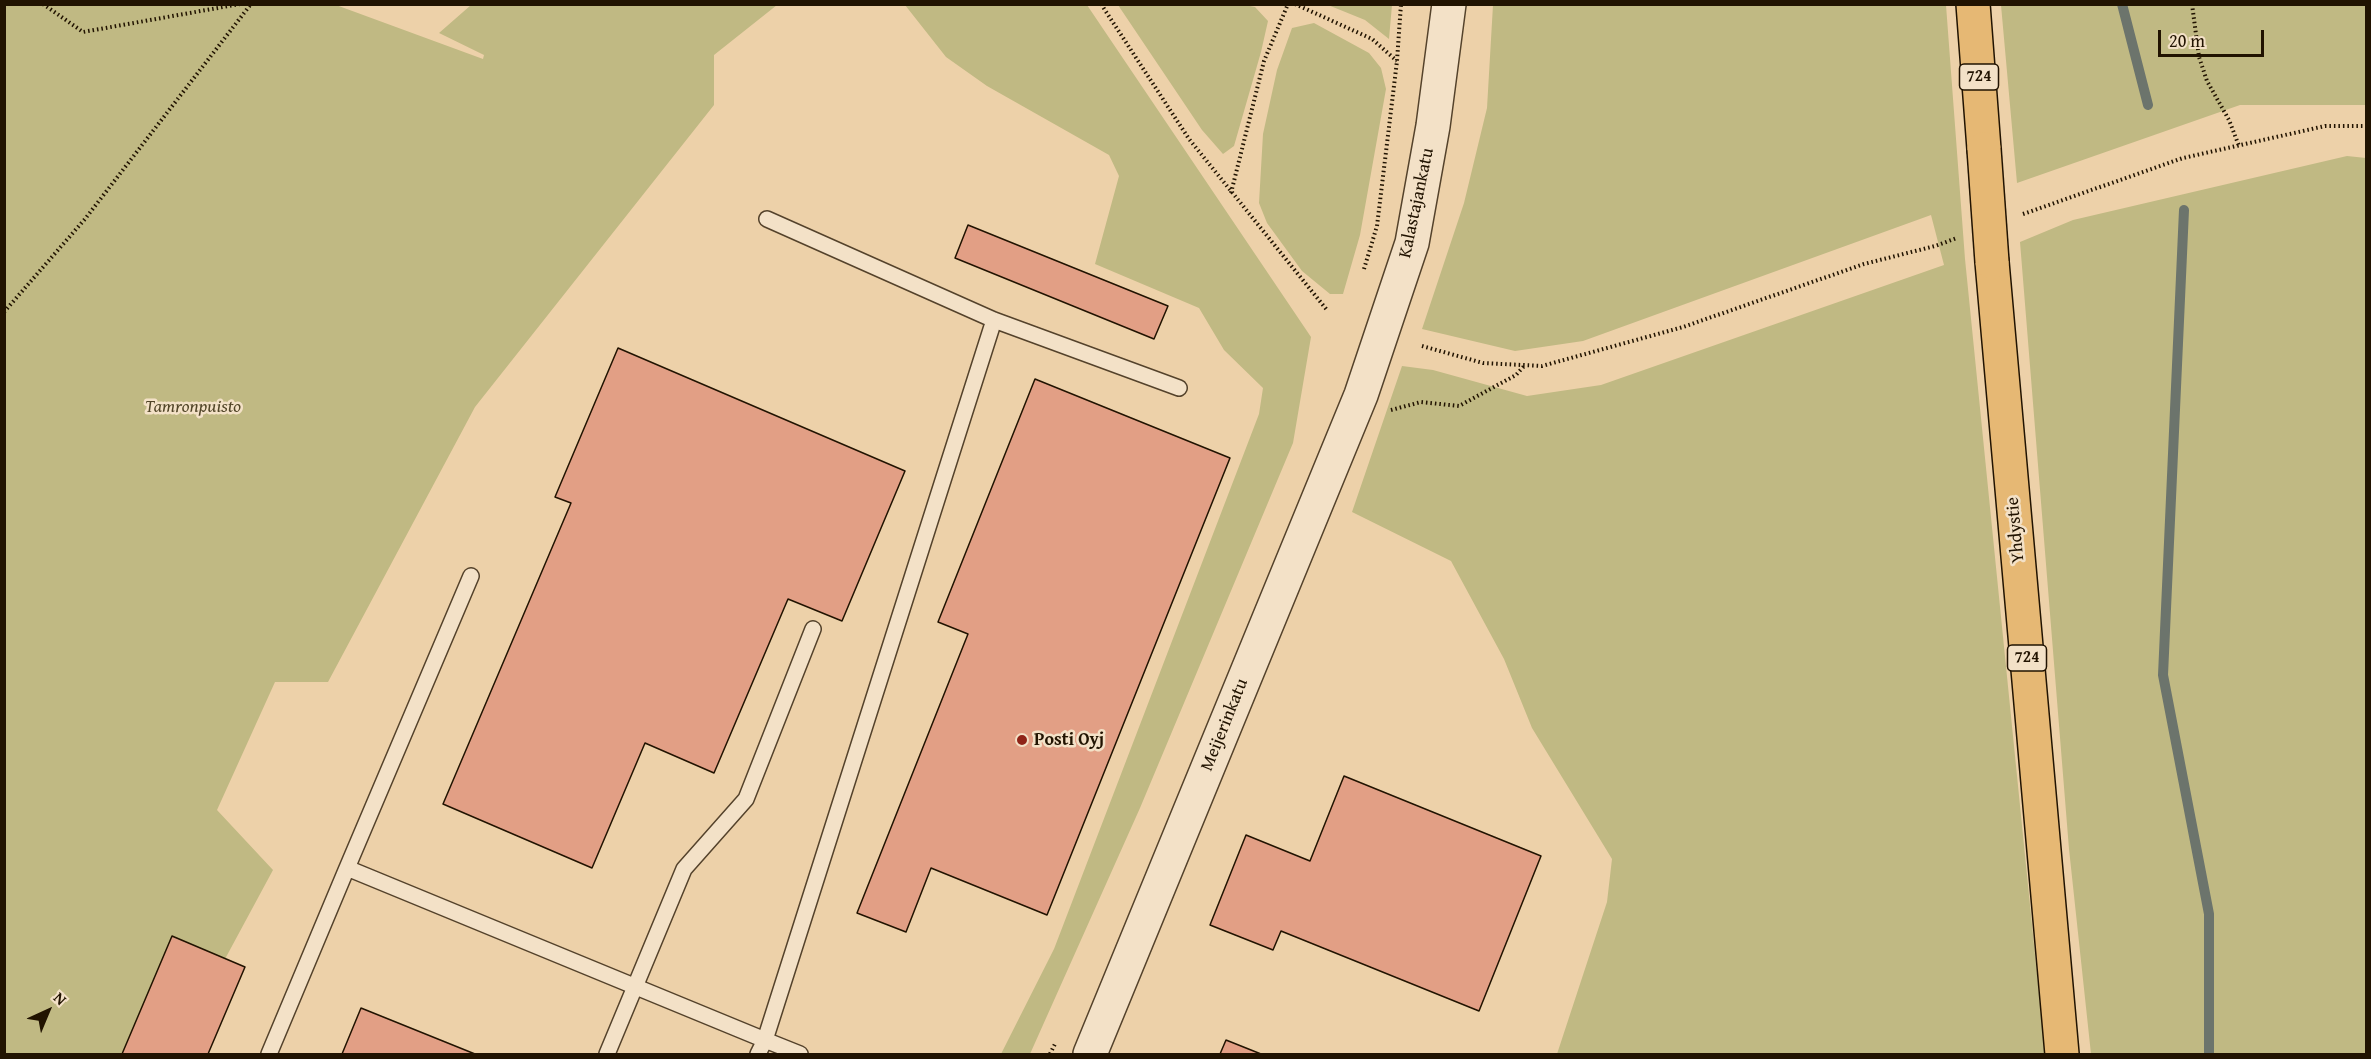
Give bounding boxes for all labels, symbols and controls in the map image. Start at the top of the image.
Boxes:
scale bar [2161,18,2268,56]
text: 20 m [2169,27,2205,54]
road number: 724 [1960,64,1998,90]
street label: Kalastajankatu [1395,146,1439,260]
park label: Tamronpuisto [145,396,241,418]
street label: Yhdystie [2002,496,2030,564]
road number: 724 [2008,645,2046,671]
street label: Meijerinkatu [1197,676,1253,774]
place label: Posti Oyj [1034,729,1104,751]
marker: Posti Oyj [1015,733,1029,747]
north arrow [18,981,78,1041]
text: N [48,986,73,1010]

